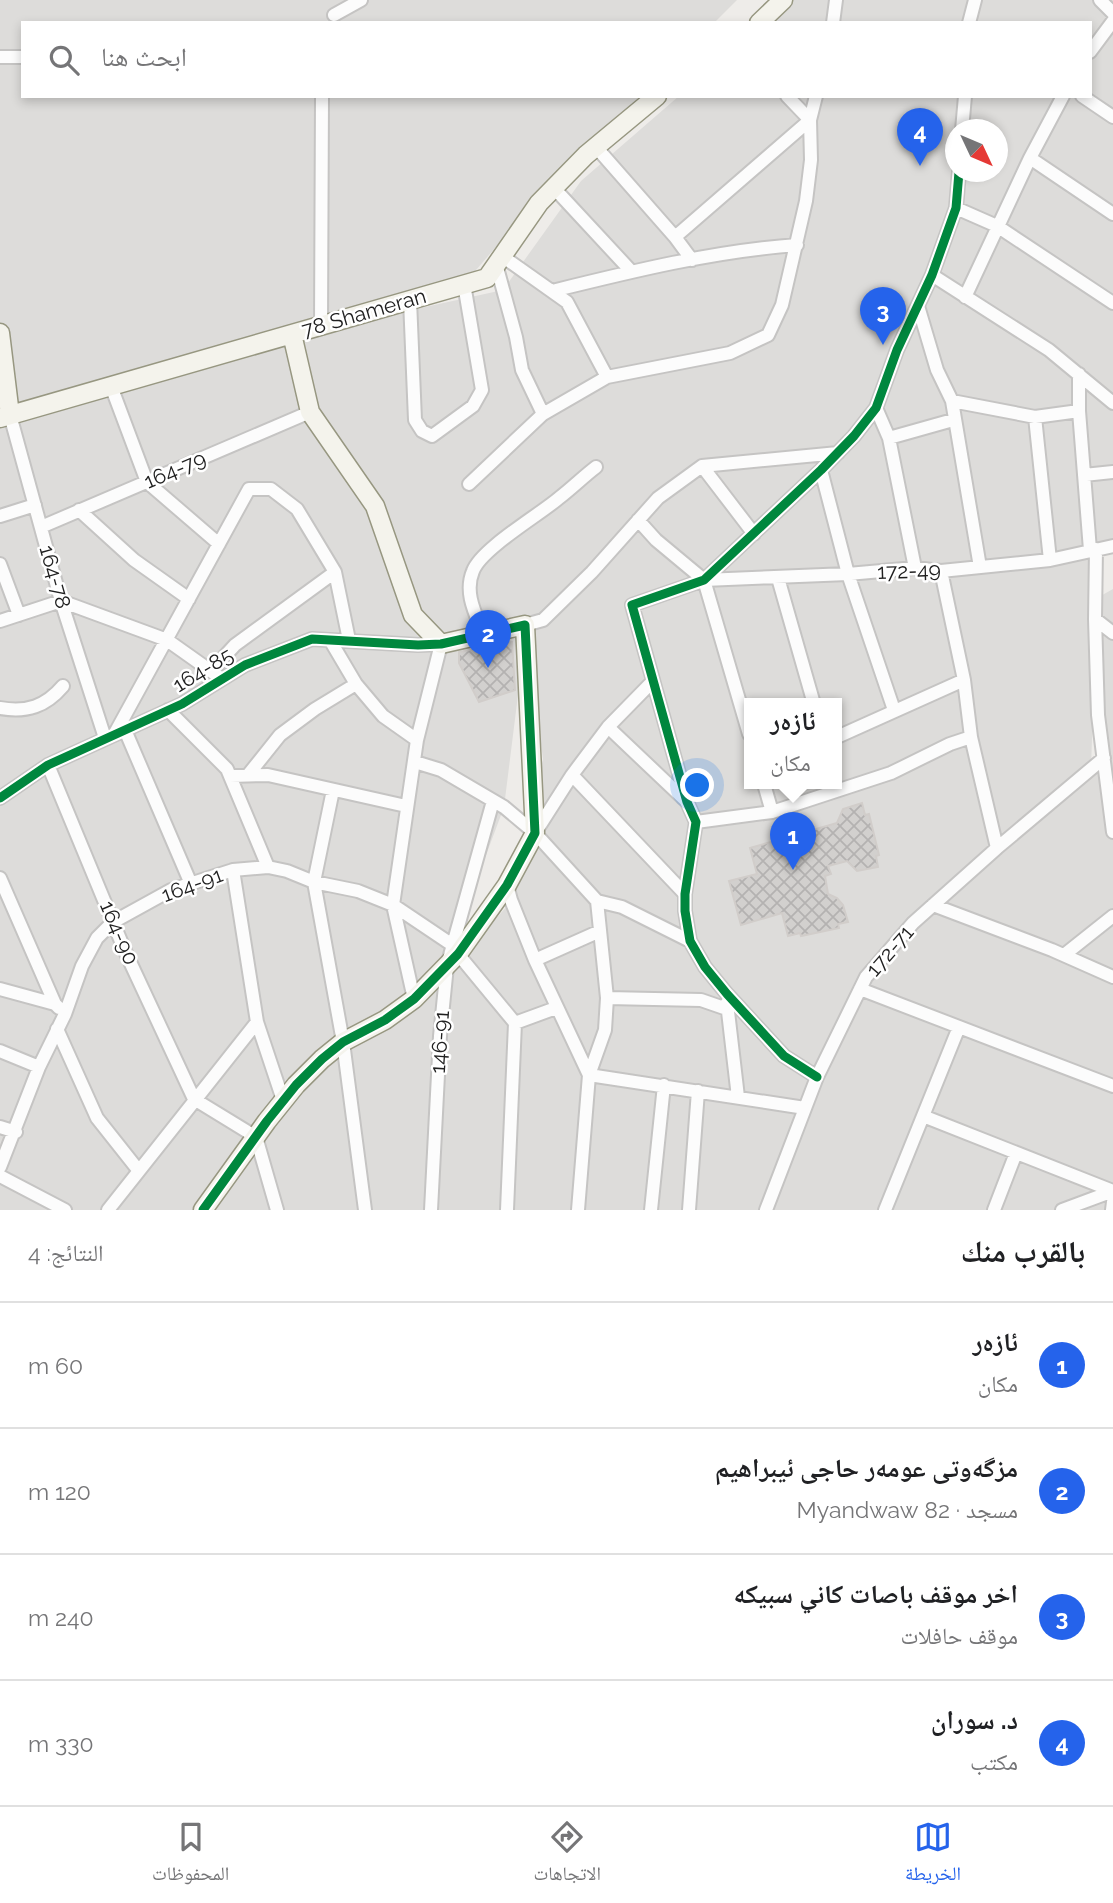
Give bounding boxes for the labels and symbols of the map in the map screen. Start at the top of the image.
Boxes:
pin: 4 [897,108,943,166]
north arrow [945,119,1008,182]
street label: 78 Shameran [299,283,429,342]
pin: 3 [860,287,906,345]
street label: 164-79 [140,445,209,494]
street label: 164-78 [35,542,76,611]
street label: 172-49 [877,557,941,584]
pin: 2 [465,610,511,668]
street label: 164-85 [168,642,237,697]
your location [680,768,714,802]
pin: 1 [770,812,816,870]
street label: 164-91 [158,862,226,907]
street label: 164-90 [95,897,144,969]
street label: 172-71 [861,920,919,981]
street label: 146-91 [425,1010,454,1074]

